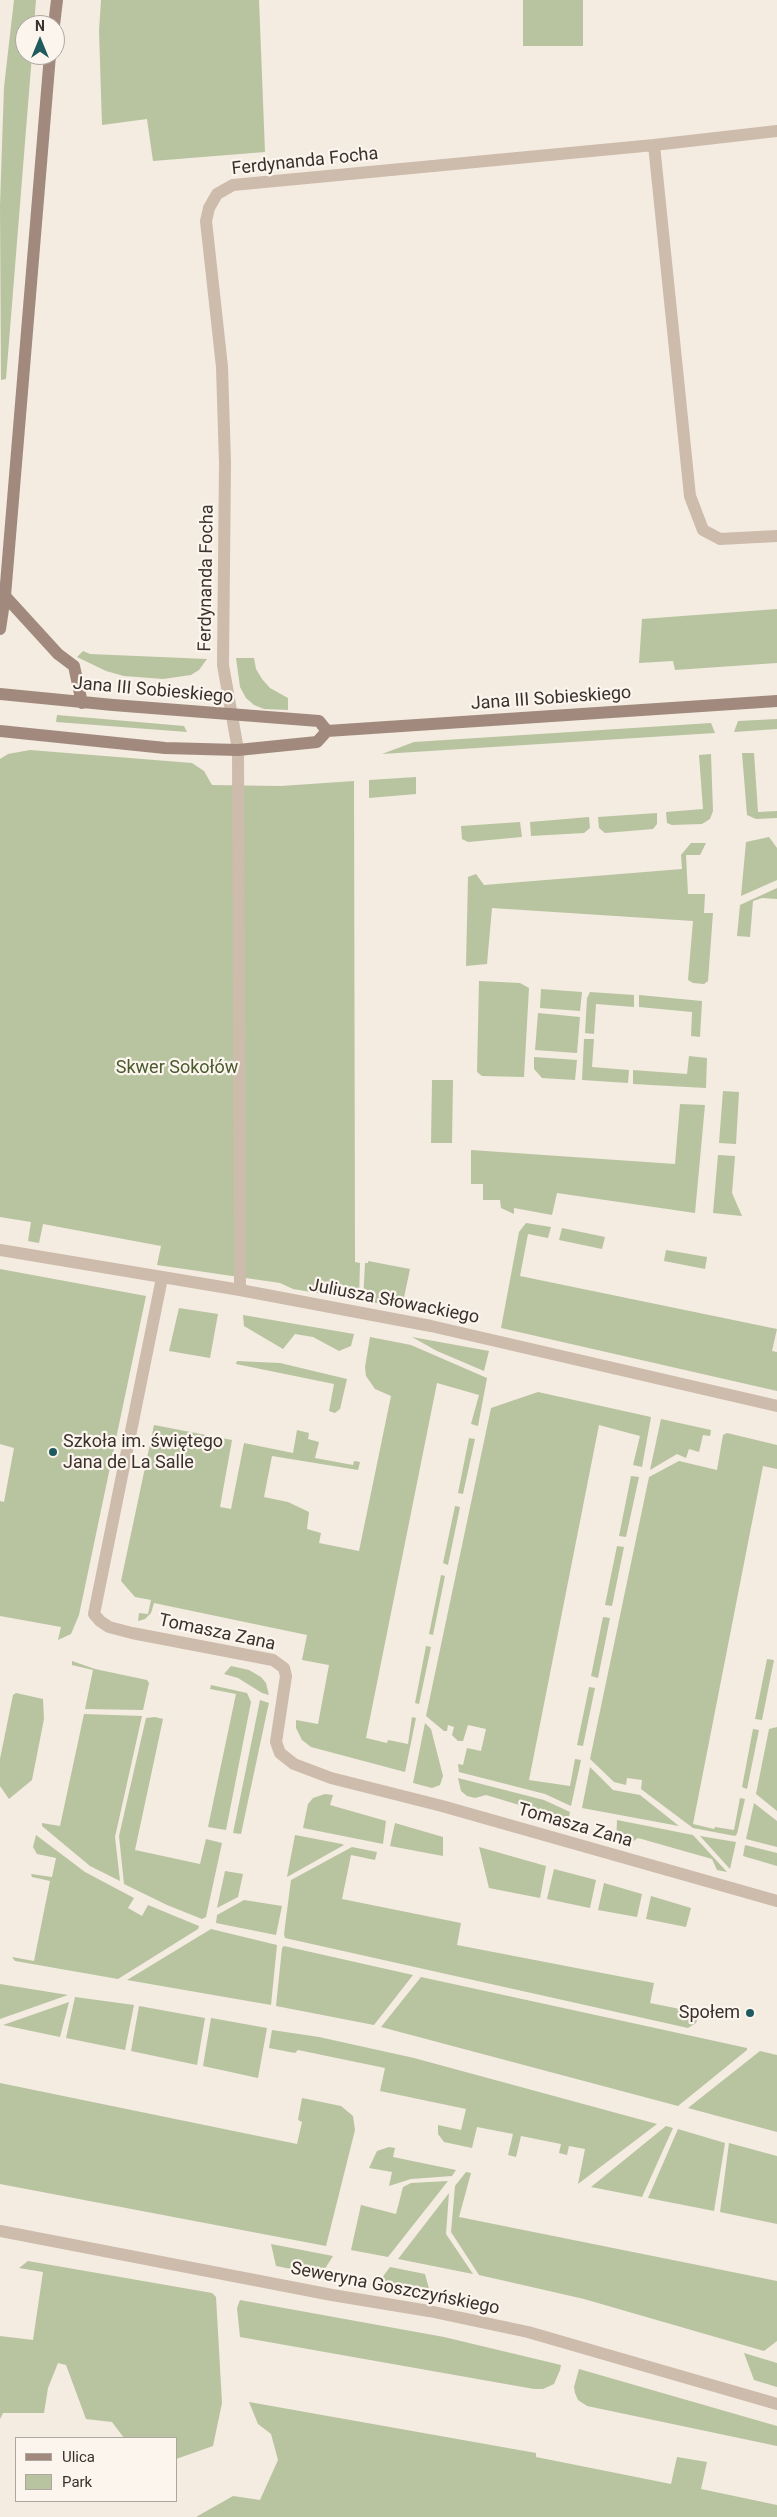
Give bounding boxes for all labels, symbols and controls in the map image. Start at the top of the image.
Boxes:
north arrow [15,15,65,65]
text: N [35,18,45,34]
street label: Ferdynanda Focha [231,144,379,180]
street label: Ferdynanda Focha [195,504,219,652]
street label: Jana III Sobieskiego [72,673,234,709]
street label: Jana III Sobieskiego [470,683,632,715]
park label: Skwer Sokołów [116,1057,238,1079]
street label: Juliusza Słowackiego [307,1275,481,1329]
place label: Szkoła im. świętego Jana de La Salle [63,1431,223,1474]
marker: Szkoła im. świętego Jana de La Salle [47,1446,59,1458]
street label: Tomasza Zana [157,1610,277,1656]
street label: Tomasza Zana [515,1799,635,1853]
place label: Społem [679,2002,740,2024]
marker: Społem [744,2007,756,2019]
street label: Seweryna Goszczyńskiego [289,2258,501,2320]
legend [15,2437,178,2502]
text: Ulica [62,2448,95,2466]
text: Park [62,2473,92,2491]

